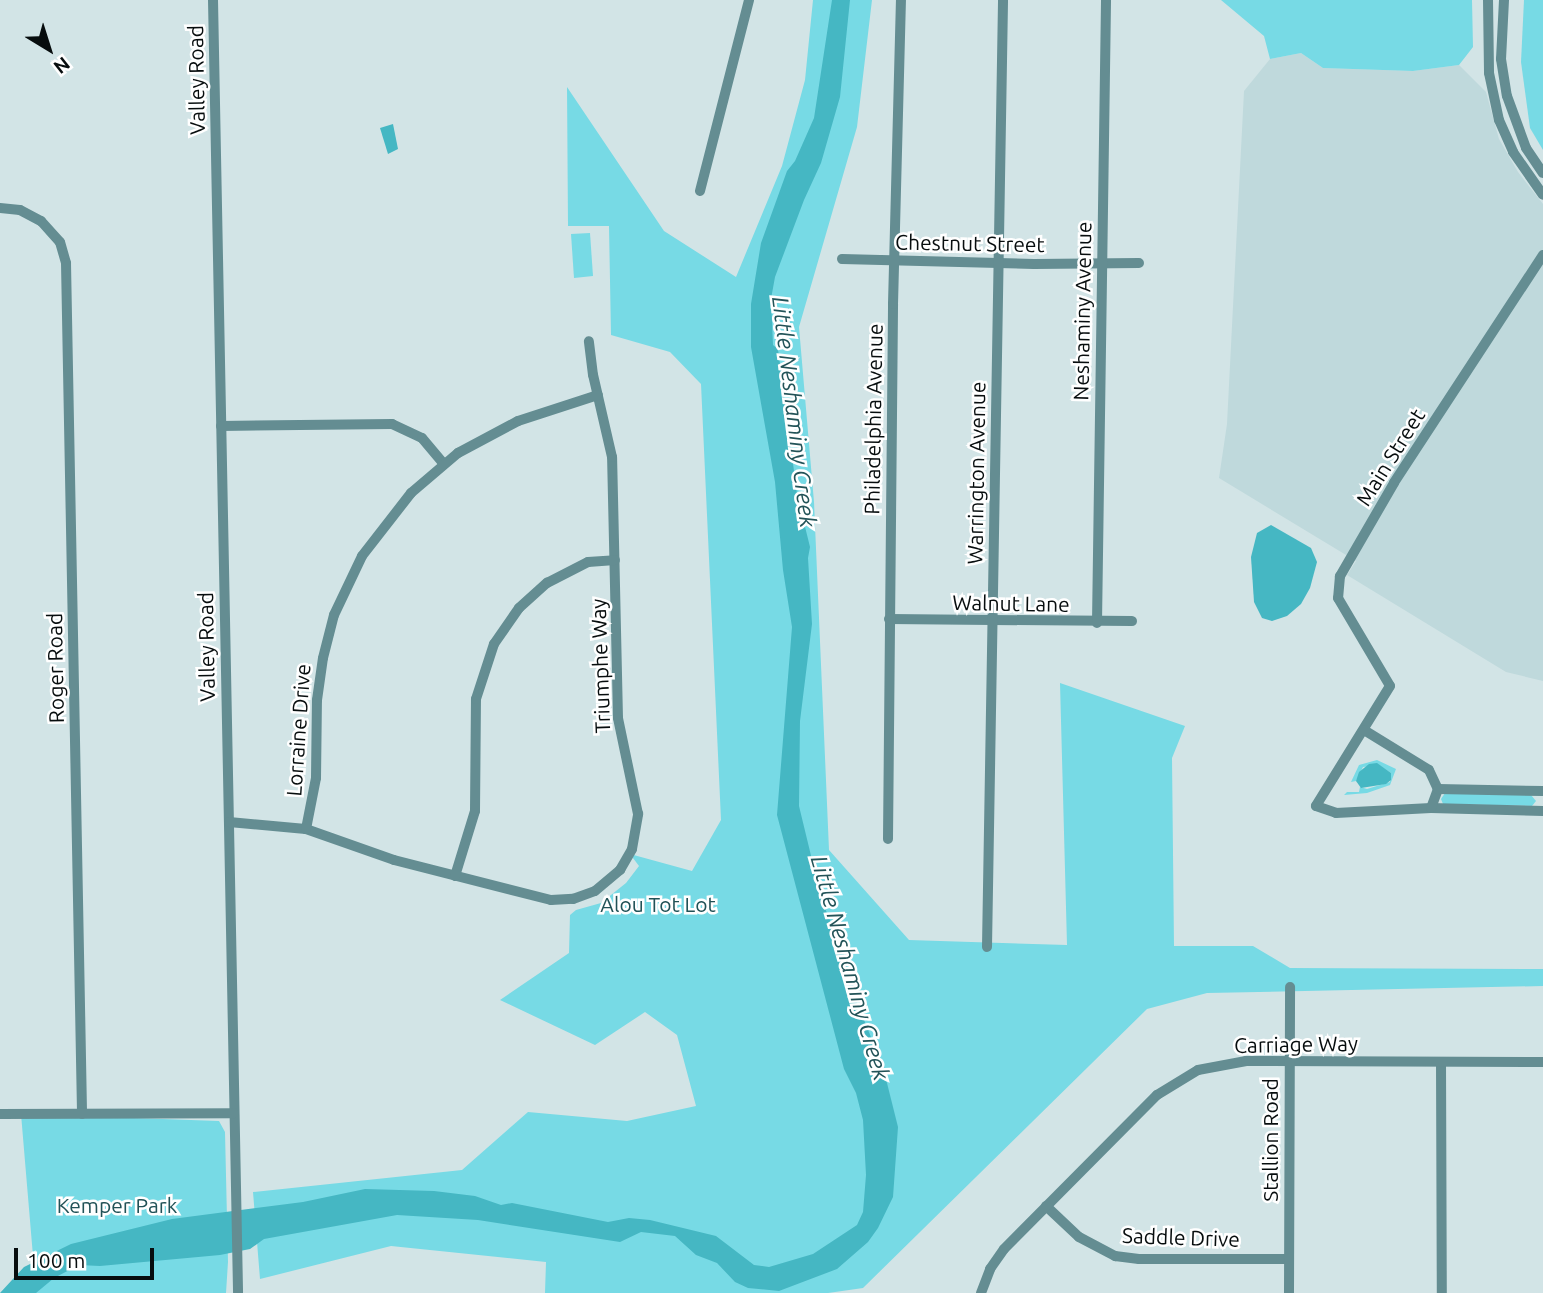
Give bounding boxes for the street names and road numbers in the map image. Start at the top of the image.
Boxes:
street label: Valley Road [182,25,210,135]
street label: Neshaminy Avenue [1068,221,1096,401]
street label: Chestnut Street [895,229,1045,257]
street label: Philadelphia Avenue [859,323,887,515]
street label: Warrington Avenue [962,381,990,565]
street label: Main Street [1350,404,1430,510]
street label: Walnut Lane [952,589,1070,617]
street label: Valley Road [192,592,220,702]
street label: Triumphe Way [585,598,615,734]
street label: Roger Road [41,613,69,723]
street label: Lorraine Drive [281,663,315,797]
street label: Carriage Way [1234,1030,1358,1058]
street label: Stallion Road [1257,1078,1283,1202]
street label: Saddle Drive [1122,1222,1240,1252]

